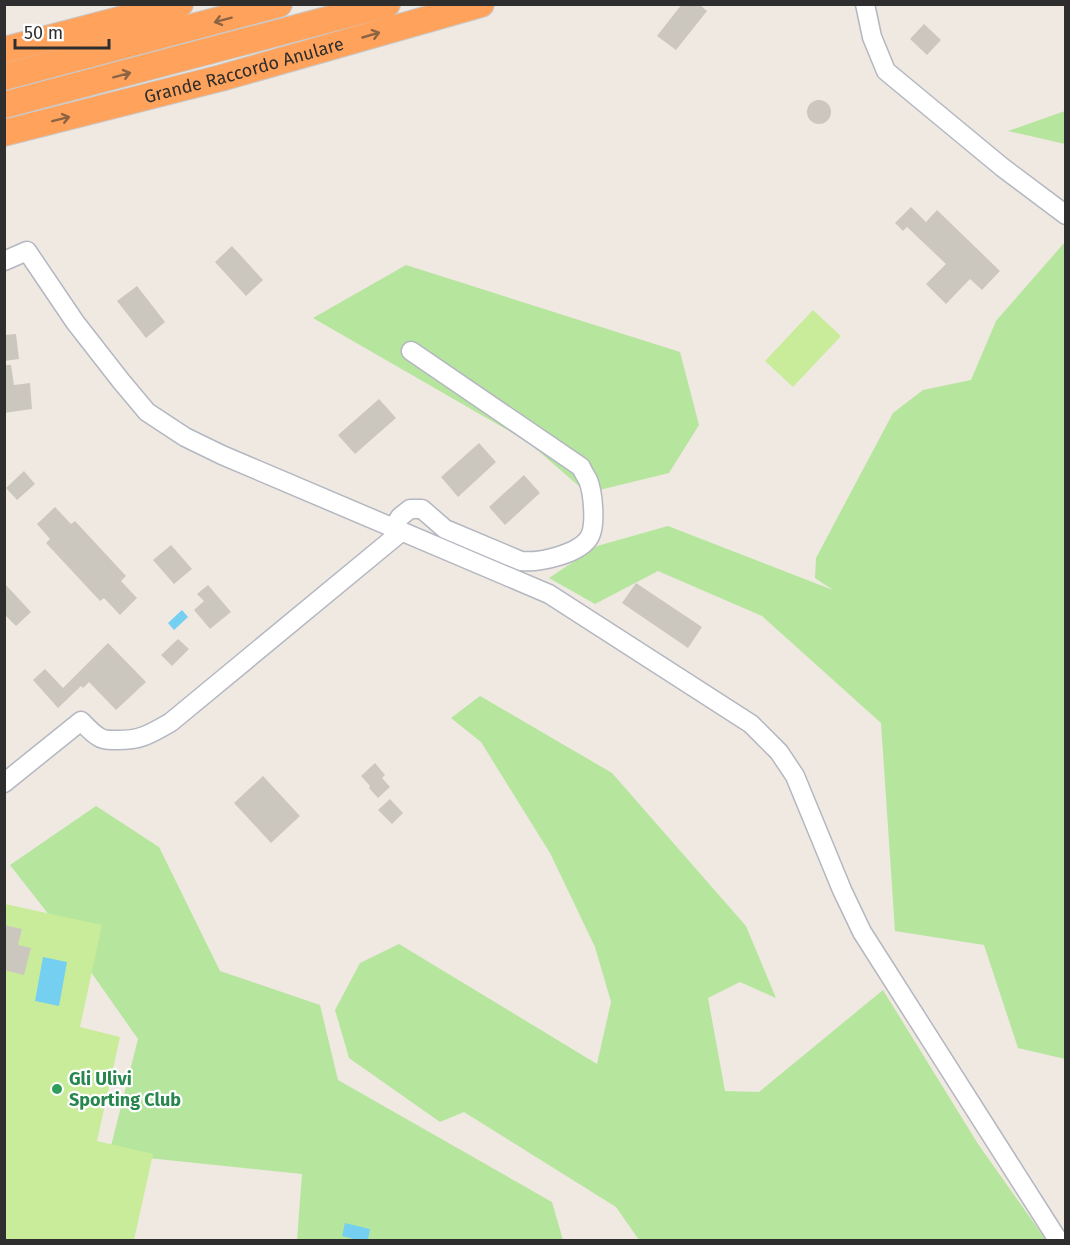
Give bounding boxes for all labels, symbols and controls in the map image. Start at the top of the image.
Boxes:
scale bar [15,12,110,50]
one-way arrow [213,14,232,26]
text: 50 m [24,22,63,44]
one-way arrow [361,29,380,41]
street label: Grande Raccordo Anulare [142,33,346,108]
one-way arrow [112,69,131,81]
one-way arrow [51,112,70,124]
place label: Gli Ulivi Sporting Club [69,1068,181,1111]
marker: Gli Ulivi Sporting Club [50,1082,64,1096]

